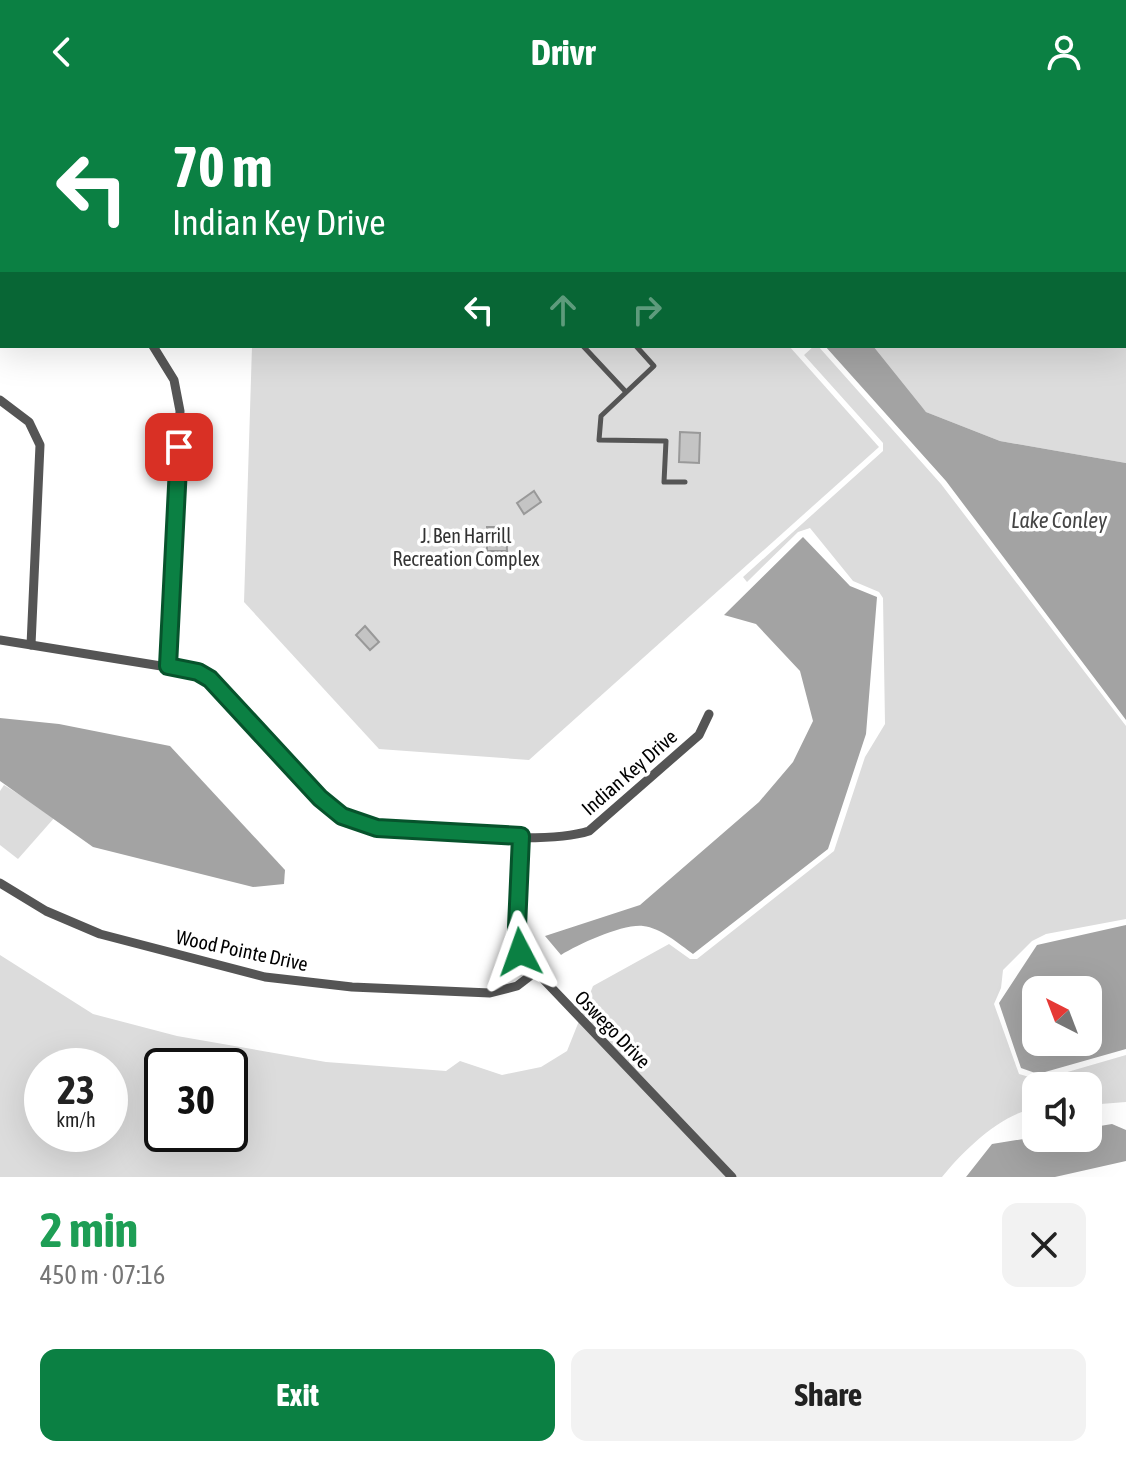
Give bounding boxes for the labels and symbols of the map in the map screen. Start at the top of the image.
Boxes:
pin [145,413,213,481]
water label: Lake Conley [1011,507,1108,533]
park label: J. Ben Harrill Recreation Complex [392,524,540,570]
street label: Indian Key Drive [577,724,681,820]
position arrow [478,910,562,994]
street label: Wood Pointe Drive [174,925,310,975]
north arrow [1022,976,1102,1056]
street label: Oswego Drive [570,985,656,1073]
speed limit sign: 30 [144,1048,248,1152]

